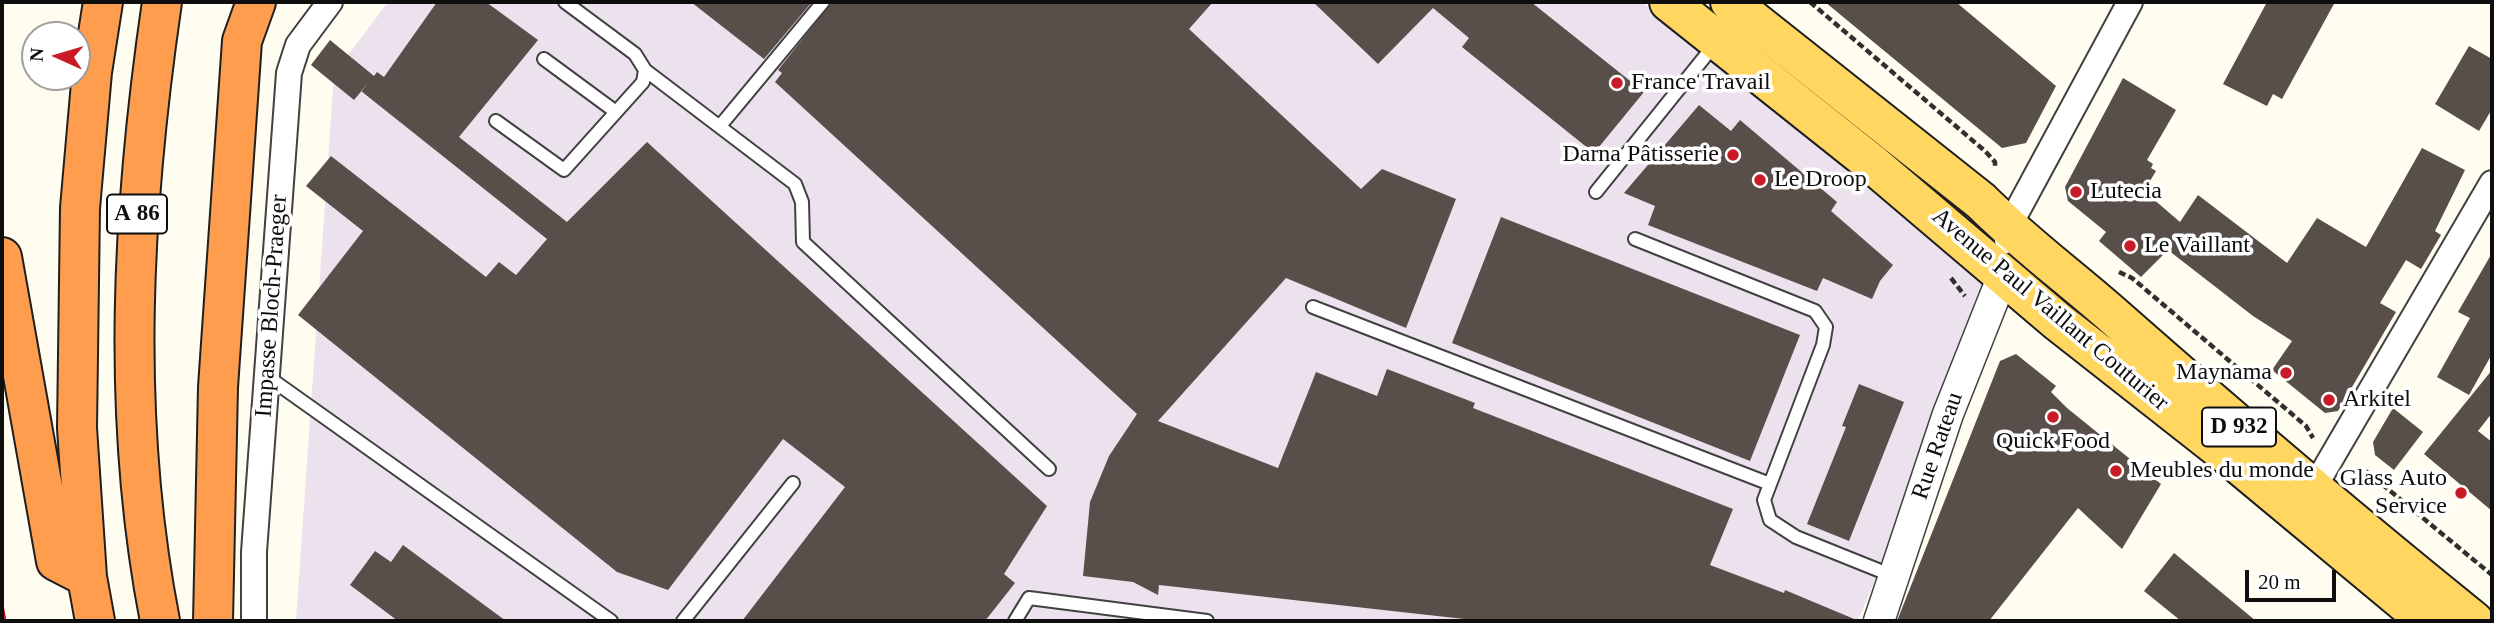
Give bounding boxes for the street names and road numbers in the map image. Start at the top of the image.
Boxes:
street label: Impasse Bloch-Praeger [250,194,294,418]
road number: A 86 [107,195,167,234]
street label: Avenue Paul Vaillant Couturier [1926,203,2174,417]
street label: Rue Rateau [1906,389,1970,503]
road number: D 932 [2202,408,2276,446]

